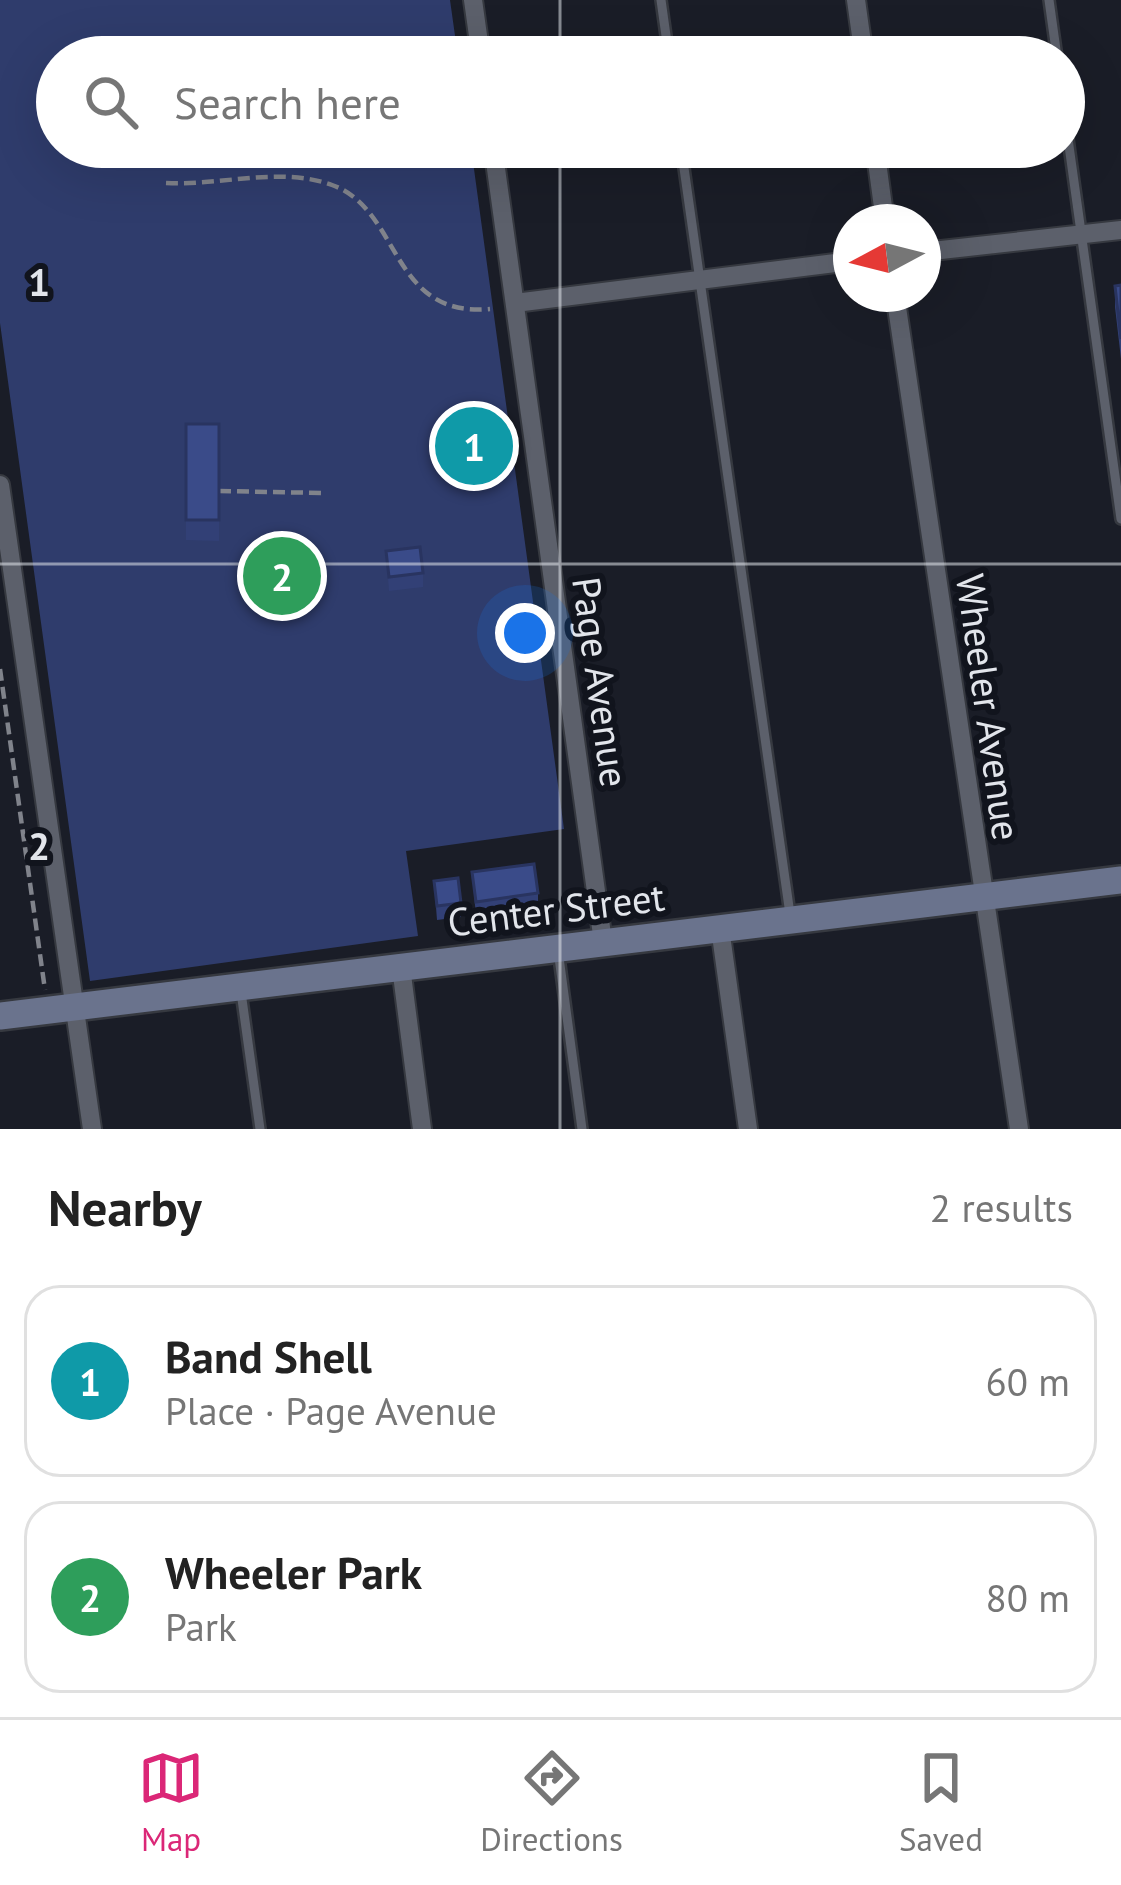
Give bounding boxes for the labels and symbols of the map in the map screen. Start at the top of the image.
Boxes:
north arrow [833,204,941,312]
text: 1 [28,256,50,307]
pin: 1 [435,401,513,491]
pin: 2 [243,531,321,621]
street label: Wheeler Avenue [945,571,1033,843]
street label: Page Avenue [561,574,641,790]
your location [495,603,555,663]
text: 2 [28,820,50,871]
street label: Center Street [445,870,667,948]

